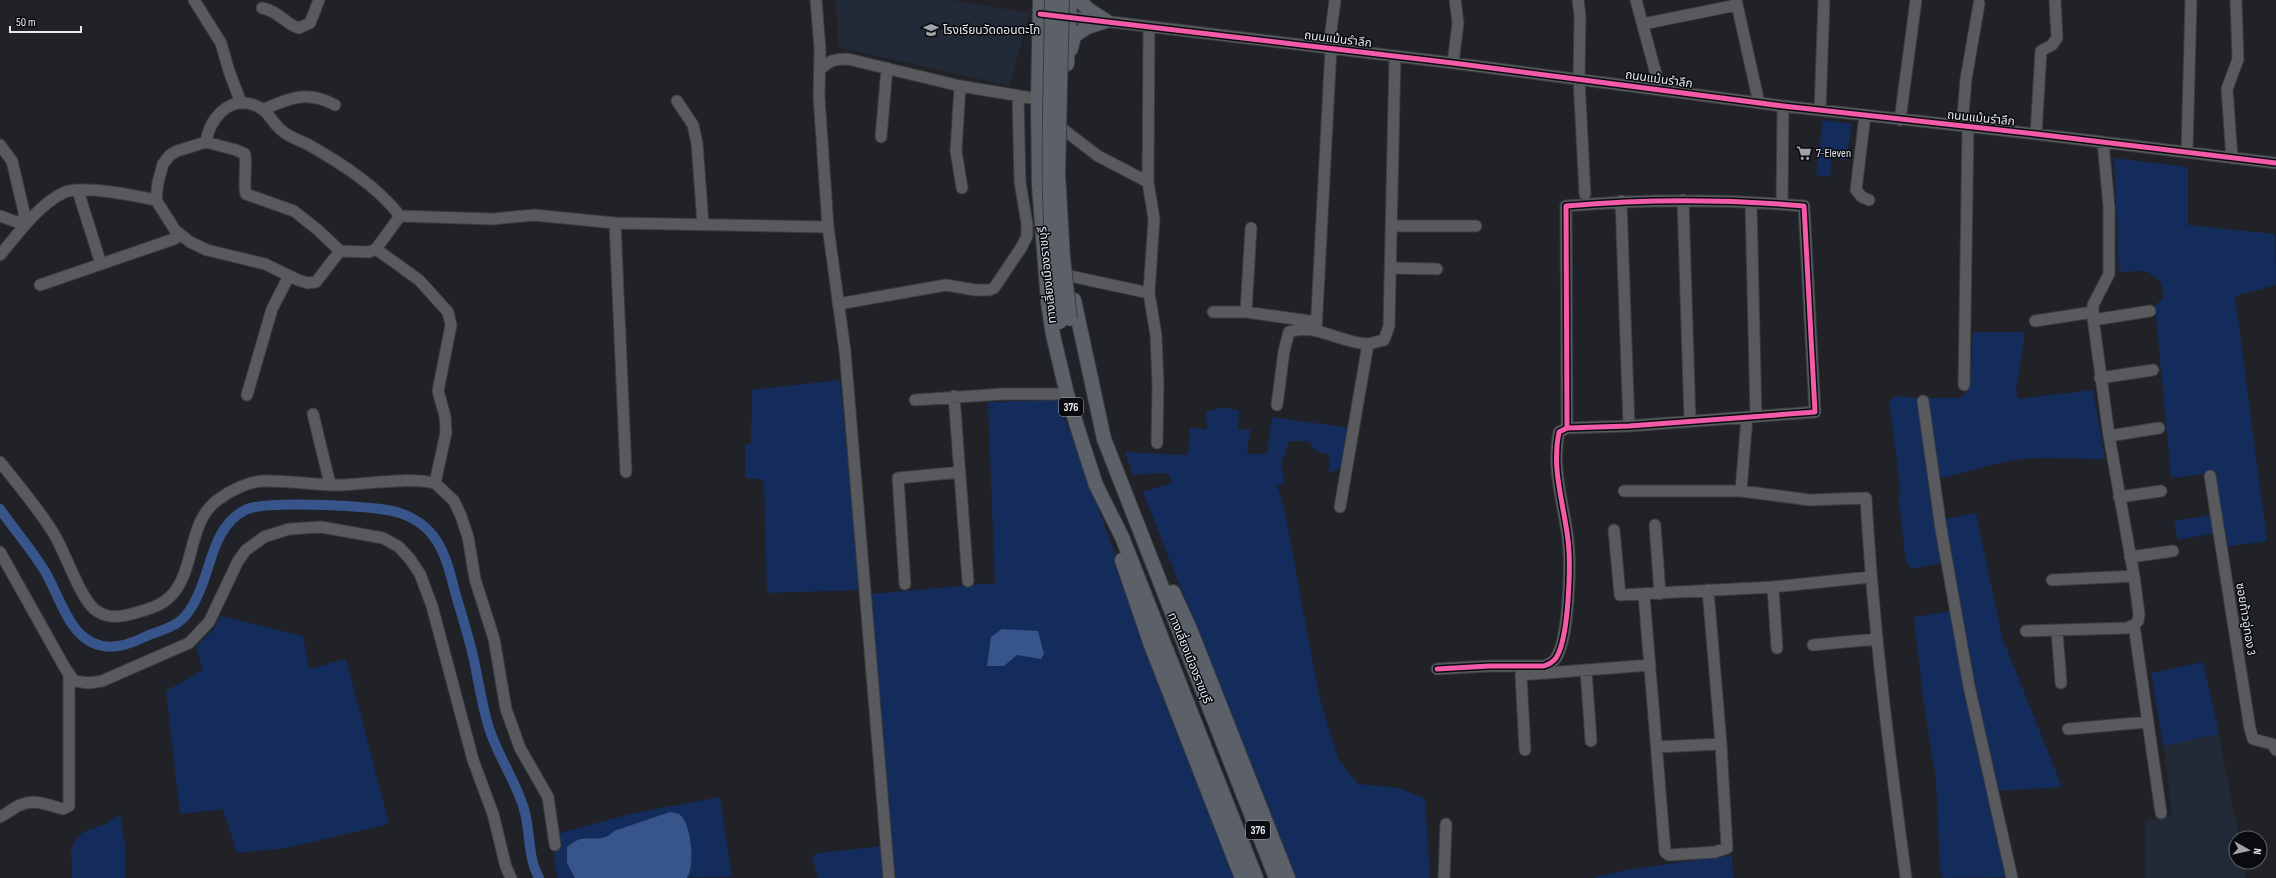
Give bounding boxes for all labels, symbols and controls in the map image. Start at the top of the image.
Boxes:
scale bar [10,8,81,34]
text: 50 m [16,15,36,30]
school or university icon: โรงเรียนวัดดอนตะโก [922,21,940,39]
place label: โรงเรียนวัดดอนตะโก [943,23,1040,38]
street label: ถนนแม้นรำลึก [1303,28,1373,51]
street label: ถนนแม้นรำลึก [1624,67,1694,92]
street label: ถนนแม้นรำลึก [1946,107,2016,130]
supermarket icon: 7-Eleven [1795,144,1813,162]
place label: 7-Eleven [1816,146,1851,161]
street label: ทางเลี่ยงเมืองราชบุรี [1033,226,1060,324]
road number: 376 [1059,398,1083,416]
street label: ซอยท้าวอู่ทอง 3 [2232,582,2259,656]
street label: ทางเลี่ยงเมืองราชบุรี [1164,610,1217,706]
road number: 376 [1246,821,1270,839]
north arrow [2228,830,2268,870]
text: N [2251,848,2264,855]

